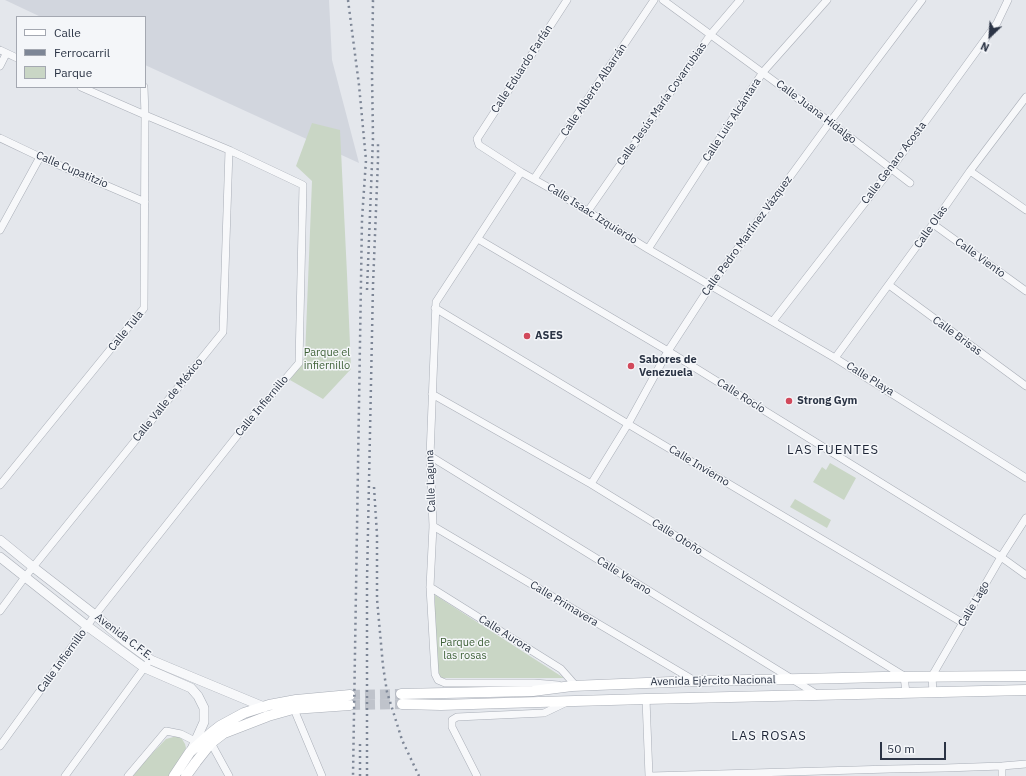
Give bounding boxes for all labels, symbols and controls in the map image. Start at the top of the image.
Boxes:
legend [16,16,146,88]
north arrow [970,16,1010,56]
street label: Calle Eduardo Farfán [489,22,555,116]
text: Calle [54,25,81,40]
text: N [978,39,991,55]
street label: Calle Jesús María Covarrubias [614,40,710,168]
street label: Calle Alberto Albarrán [558,41,630,139]
text: Ferrocarril [54,45,110,60]
text: Parque [54,65,92,80]
street label: Calle Luis Alcántara [700,76,764,164]
street label: Calle Juana Hidalgo [773,77,859,147]
street label: Calle Genaro Acosta [859,119,929,207]
street label: Calle Cupatitzio [34,149,110,191]
street label: Calle Pedro Martínez Vázquez [699,173,795,299]
street label: Calle Isaac Izquierdo [544,181,640,247]
street label: Calle Olas [911,203,951,251]
street label: Calle Viento [952,235,1008,281]
street label: Calle Tula [106,308,146,354]
street label: Calle Brisas [930,314,984,358]
place label: ASES [535,329,563,343]
marker: ASES [522,331,532,341]
park label: Parque el infiernillo [304,346,350,372]
place label: Sabores de Venezuela [639,353,697,379]
street label: Calle Valle de México [130,355,206,445]
street label: Calle Playa [844,359,896,399]
marker: Sabores de Venezuela [626,361,636,371]
street label: Calle Infiernillo [233,373,291,439]
street label: Calle Rocío [714,376,768,416]
place label: Strong Gym [797,394,857,408]
marker: Strong Gym [784,396,794,406]
district label: LAS FUENTES [787,442,879,458]
street label: Calle Invierno [666,443,732,489]
street label: Calle Laguna [423,449,439,513]
street label: Calle Otoño [649,516,705,558]
street label: Calle Verano [594,554,654,598]
street label: Calle Primavera [528,578,600,630]
street label: Calle Lago [956,579,992,629]
street label: Avenida C.F.E. [92,611,156,663]
street label: Calle Aurora [476,612,534,656]
street label: Calle Infiernillo [35,627,89,695]
park label: Parque de las rosas [440,636,490,662]
street label: Avenida Ejército Nacional [650,673,776,689]
district label: LAS ROSAS [731,728,807,744]
scale bar [882,734,948,760]
text: 50 m [887,741,915,756]

